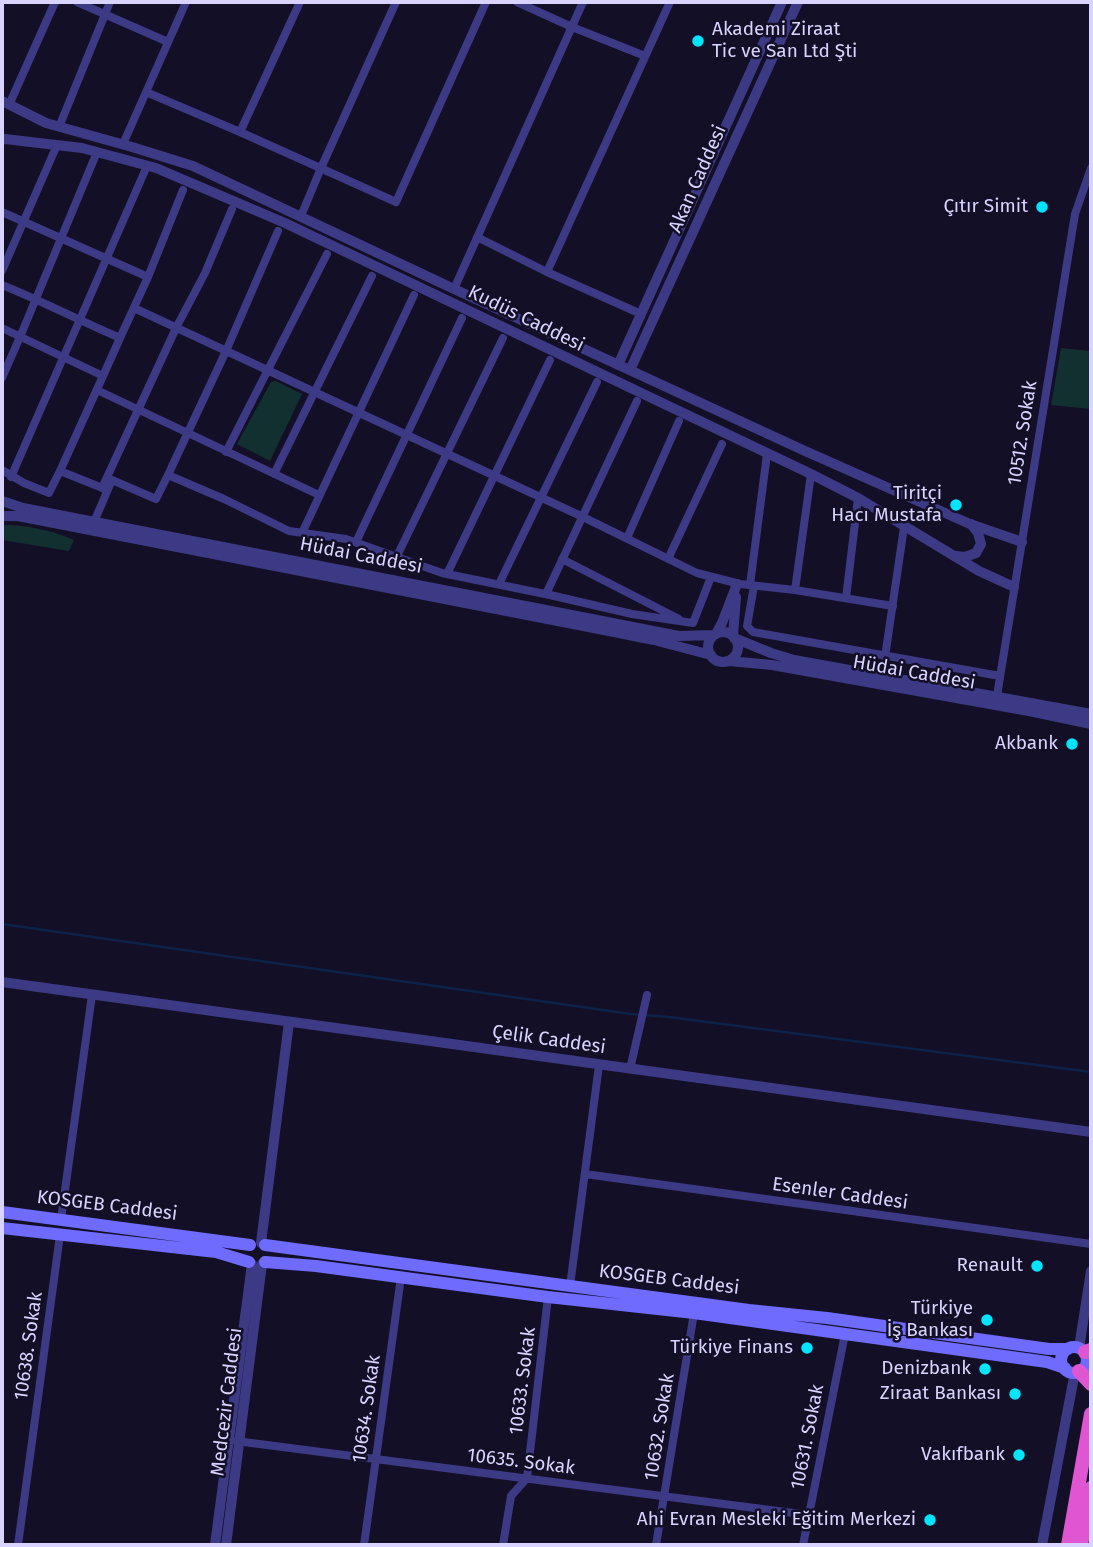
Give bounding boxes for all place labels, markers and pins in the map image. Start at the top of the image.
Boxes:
place label: Akademi Ziraat Tic ve San Ltd Şti [712,19,857,63]
marker: Akademi Ziraat Tic ve San Ltd Şti [690,33,706,49]
place label: Çıtır Simit [943,196,1028,218]
marker: Çıtır Simit [1034,199,1050,215]
place label: Tiritçi Hacı Mustafa [831,483,942,527]
marker: Tiritçi Hacı Mustafa [948,497,964,513]
place label: Akbank [995,733,1058,755]
marker: Akbank [1064,736,1080,752]
place label: Renault [956,1255,1023,1277]
marker: Renault [1029,1258,1045,1274]
place label: Türkiye İş Bankası [887,1298,973,1342]
marker: Türkiye İş Bankası [979,1312,995,1328]
place label: Türkiye Finans [670,1337,793,1359]
marker: Türkiye Finans [799,1340,815,1356]
place label: Denizbank [881,1358,971,1380]
marker: Denizbank [977,1361,993,1377]
place label: Ziraat Bankası [880,1383,1001,1405]
marker: Ziraat Bankası [1007,1386,1023,1402]
place label: Vakıfbank [921,1444,1005,1466]
marker: Vakıfbank [1011,1447,1027,1463]
place label: Ahi Evran Mesleki Eğitim Merkezi [637,1509,916,1531]
marker: Ahi Evran Mesleki Eğitim Merkezi [922,1512,938,1528]

